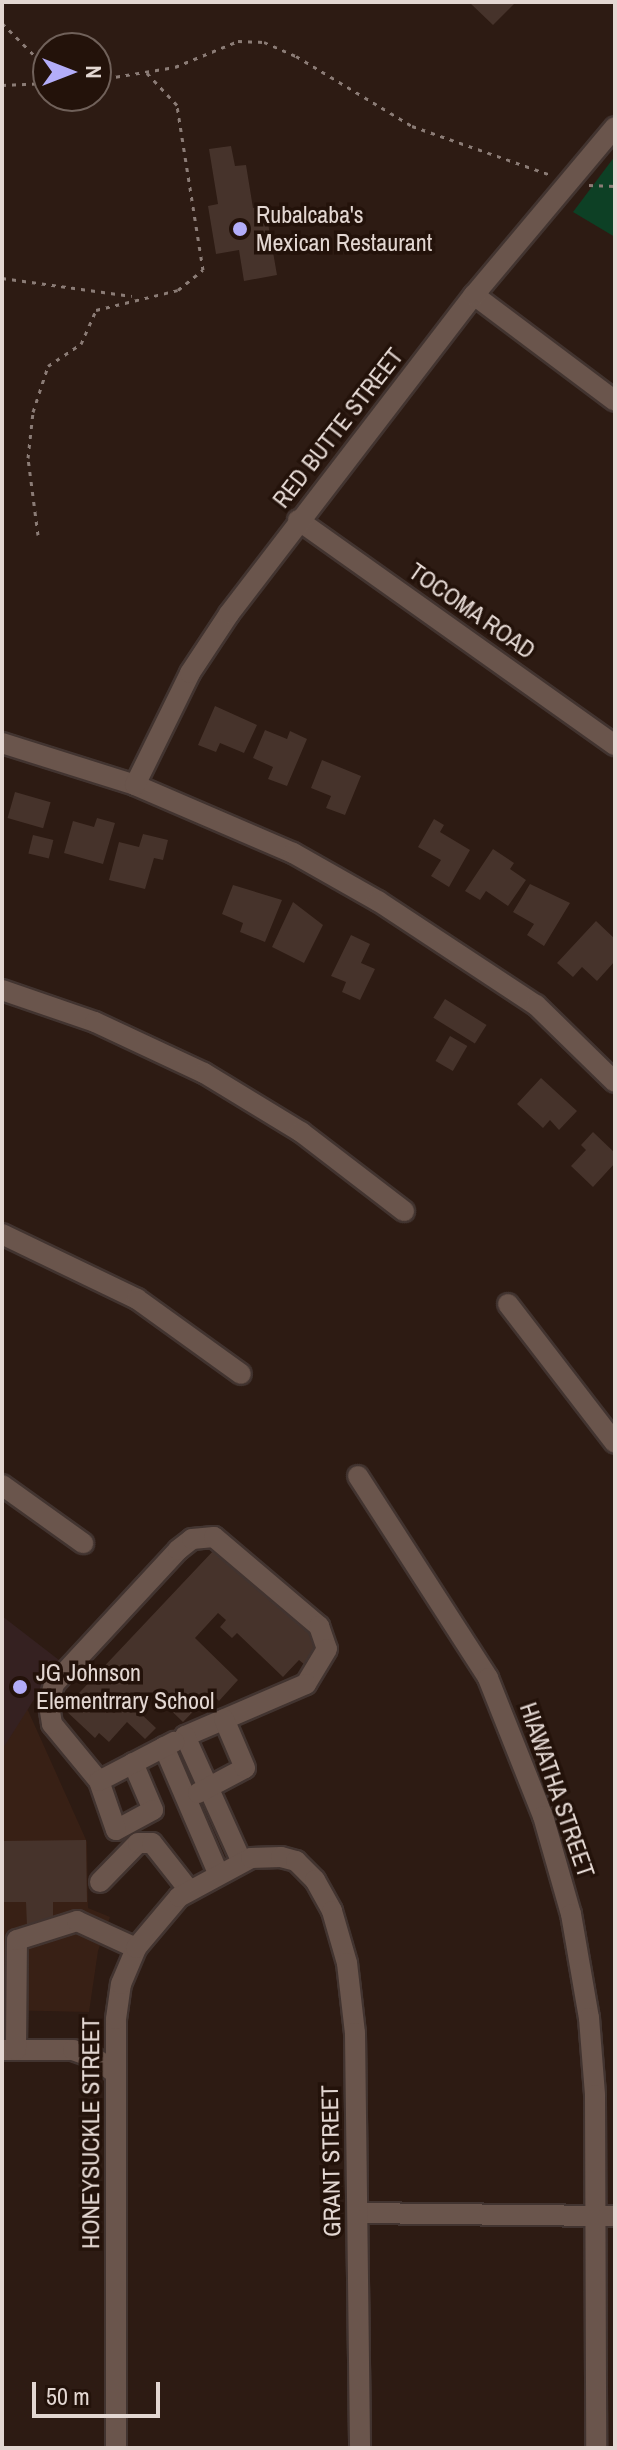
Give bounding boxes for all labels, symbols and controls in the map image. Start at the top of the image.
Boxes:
north arrow [32,32,112,112]
text: N [79,65,109,79]
place label: Rubalcaba's Mexican Restaurant [256,201,432,257]
marker: Rubalcaba's Mexican Restaurant [231,220,249,238]
street label: RED BUTTE STREET [267,342,409,514]
street label: TOCOMA ROAD [403,557,541,665]
place label: JG Johnson Elementrrary School [36,1659,214,1715]
marker: JG Johnson Elementrrary School [11,1678,29,1696]
street label: HIAWATHA STREET [513,1698,601,1882]
street label: HONEYSUCKLE STREET [77,2017,105,2249]
street label: GRANT STREET [315,2085,347,2237]
scale bar [36,2366,164,2416]
text: 50 m [46,2380,90,2412]

